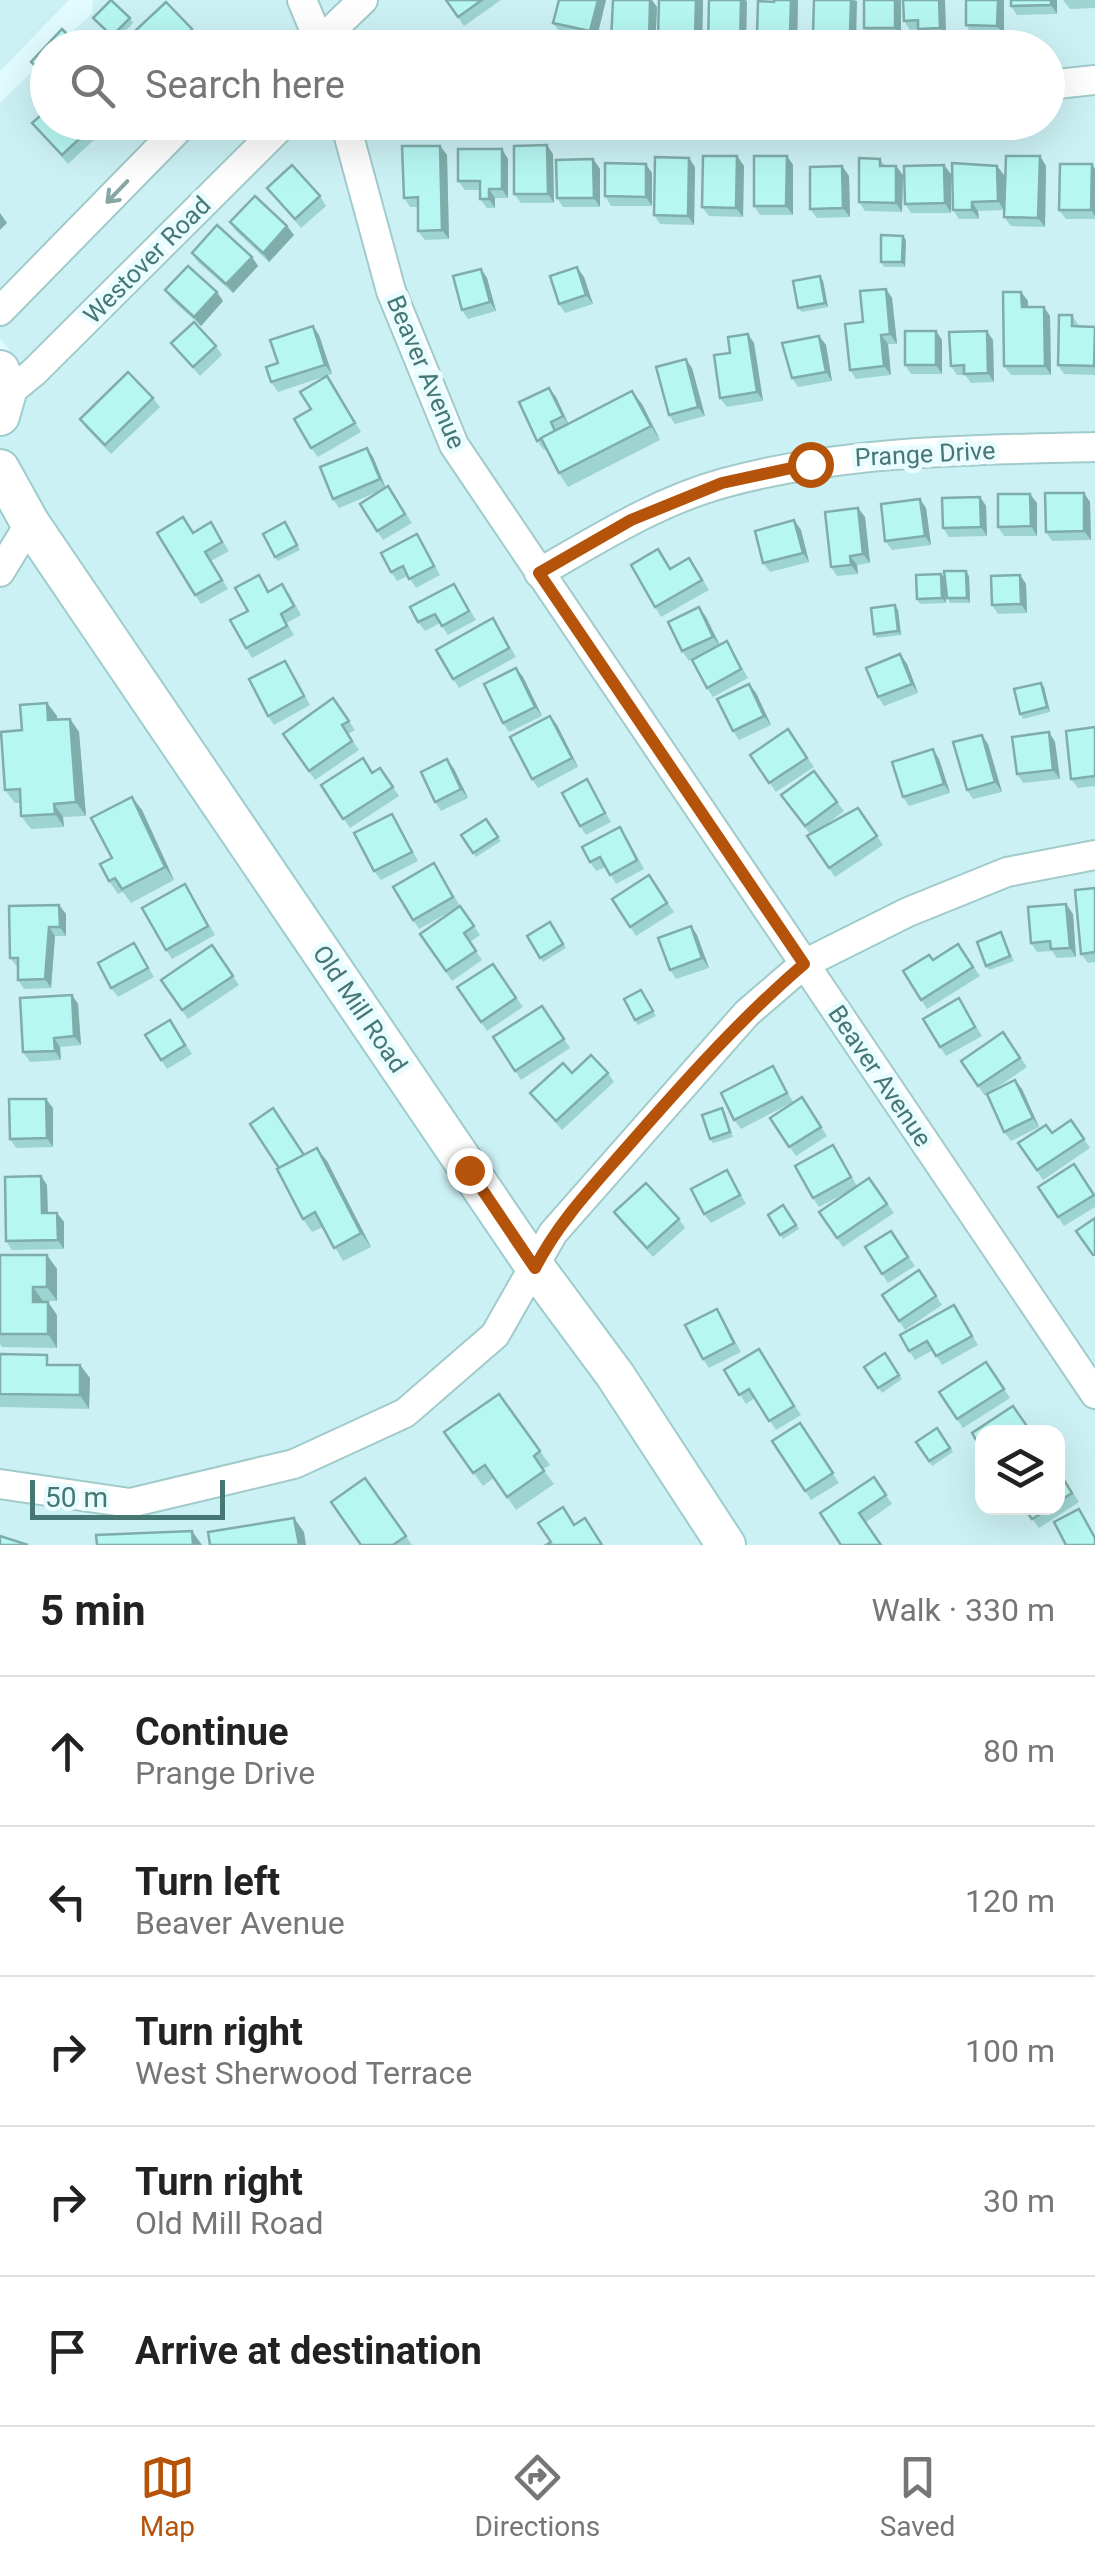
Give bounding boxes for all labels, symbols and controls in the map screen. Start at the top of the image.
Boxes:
search box [30,30,1065,140]
icon: search [65,58,120,113]
text: Search here [145,63,345,107]
one-way arrow [105,180,129,204]
street label: Westover Road [78,191,216,329]
street label: Beaver Avenue [381,291,471,453]
street label: Prange Drive [854,436,996,472]
route start [788,442,834,488]
street label: Old Mill Road [307,940,413,1078]
street label: Beaver Avenue [822,1000,938,1152]
route end [447,1148,493,1194]
map controls [975,1425,1065,1515]
button: layers [975,1425,1065,1515]
scale bar [30,1475,225,1520]
text: 50 m [45,1481,108,1514]
text: 5 min [40,1586,146,1635]
text: Walk · 330 m [872,1591,1055,1629]
text: Continue [135,1710,289,1754]
icon: ahead [40,1724,95,1779]
text: 80 m [983,1732,1055,1770]
text: Prange Drive [135,1754,315,1792]
text: Turn left [135,1860,280,1904]
icon: left [40,1874,95,1929]
text: 120 m [965,1882,1055,1920]
text: Beaver Avenue [135,1904,345,1942]
text: Turn right [135,2010,303,2054]
icon: right [40,2024,95,2079]
text: 100 m [965,2032,1055,2070]
text: West Sherwood Terrace [135,2054,472,2092]
text: Turn right [135,2160,303,2204]
icon: right [40,2174,95,2229]
text: 30 m [983,2182,1055,2220]
text: Old Mill Road [135,2204,323,2242]
icon: arrive [40,2324,95,2379]
text: Arrive at destination [135,2329,482,2373]
tab: Map [140,2450,195,2543]
tab: Directions [474,2450,600,2543]
tab: Saved [880,2450,955,2543]

